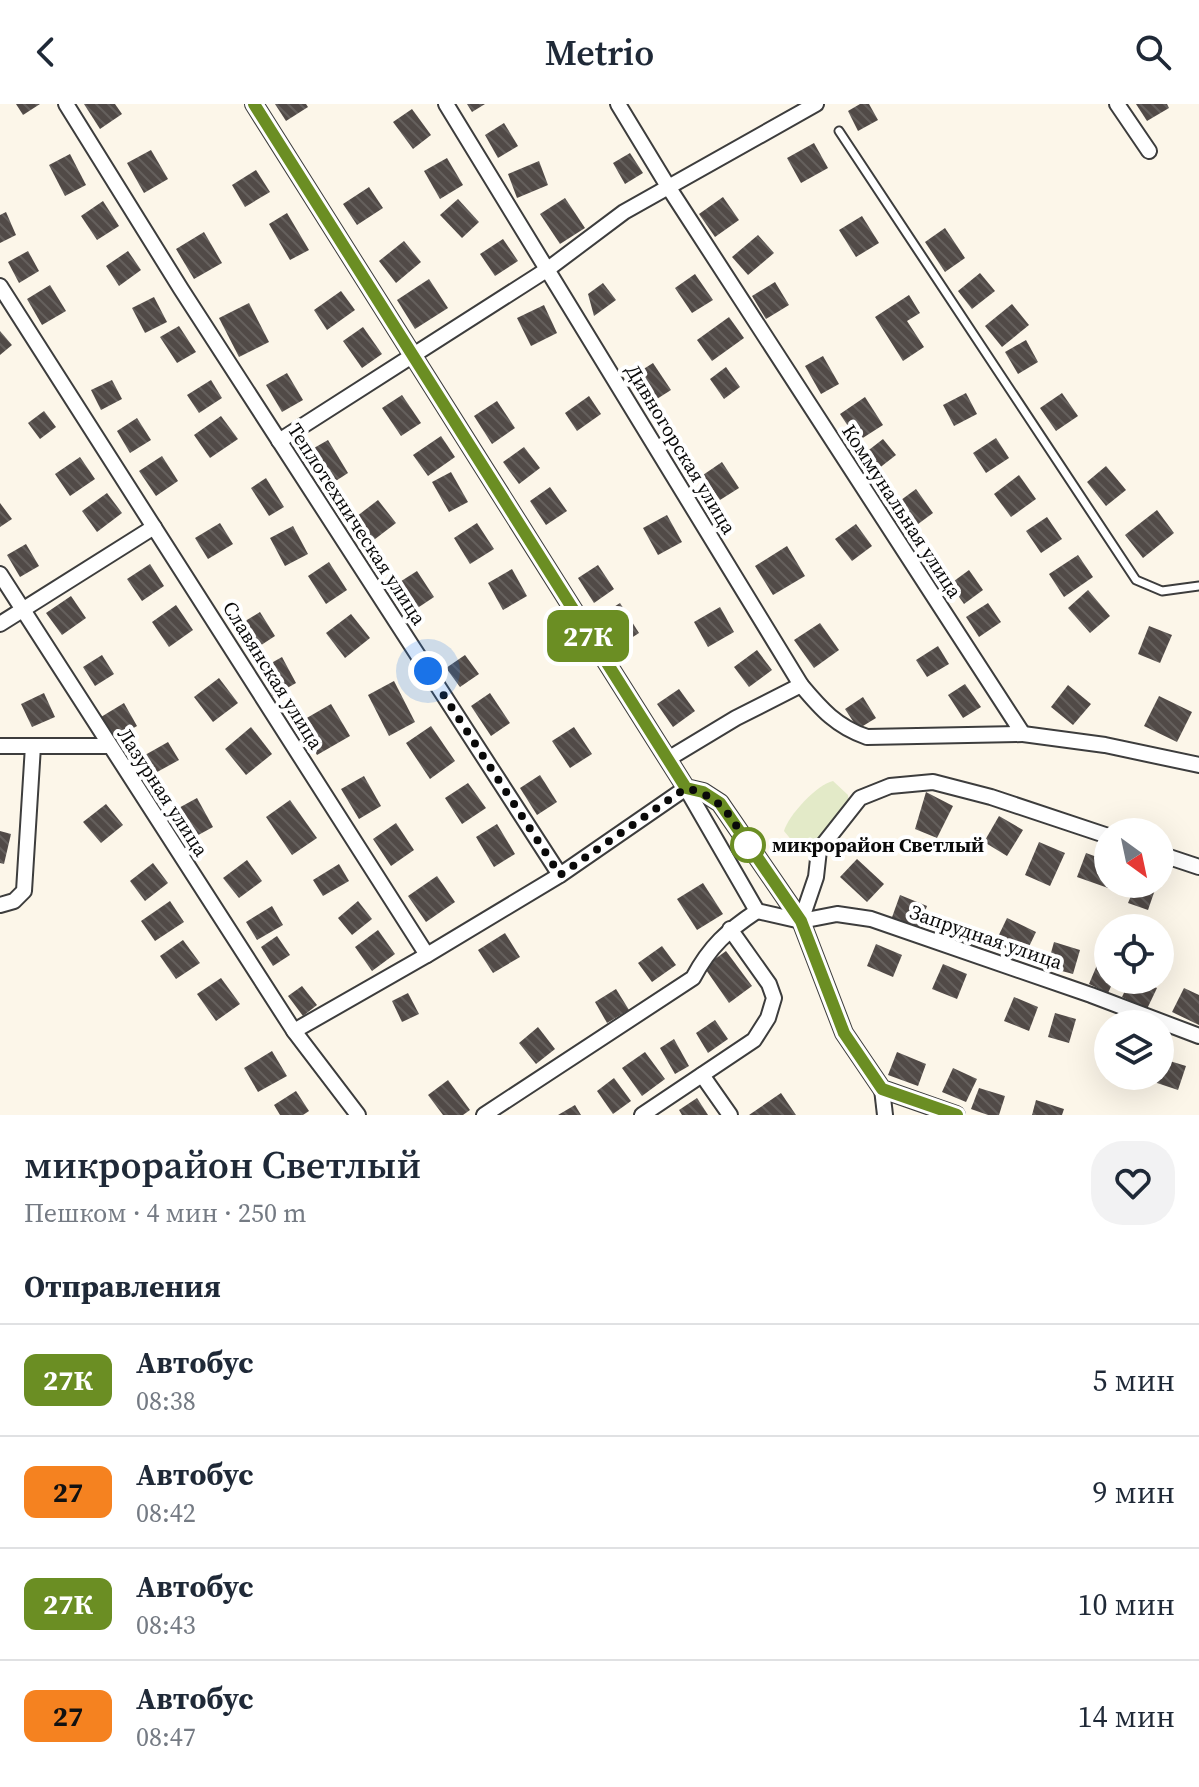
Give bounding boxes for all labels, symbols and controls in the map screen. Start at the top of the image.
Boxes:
text: Metrio [545,28,654,77]
icon: back [24,30,68,74]
icon: search [1131,30,1175,74]
street label: Дивногорская улица [619,359,743,540]
street label: Теплотехническая улица [281,418,433,631]
street label: Коммунальная улица [835,419,969,604]
street label: Славянская улица [216,596,330,755]
line badge: 27К [542,610,634,662]
text: 27К [563,617,613,655]
your location [408,651,448,691]
street label: Лазурная улица [111,722,216,863]
north arrow [1094,818,1174,898]
map controls [1094,818,1174,1090]
marker: микрорайон Светлый [731,828,765,862]
place label: микрорайон Светлый [772,831,984,859]
street label: Запрудная улица [906,898,1067,977]
button: locate [1094,914,1174,994]
button: layers [1094,1010,1174,1090]
text: микрорайон Светлый [24,1139,421,1191]
button: heart [1091,1141,1175,1225]
text: Пешком · 4 мин · 250 m [24,1195,306,1231]
text: Отправления [24,1266,221,1307]
text: Автобус [136,1342,254,1383]
text: 5 мин [1092,1360,1175,1401]
text: 27К [43,1361,93,1399]
text: 08:38 [136,1383,196,1419]
text: Автобус [136,1454,254,1495]
text: 9 мин [1092,1472,1175,1513]
text: 27 [53,1473,83,1511]
text: 08:42 [136,1495,196,1531]
text: Автобус [136,1566,254,1607]
text: 10 мин [1077,1584,1175,1625]
text: 27К [43,1585,93,1623]
text: 08:43 [136,1607,196,1643]
text: Автобус [136,1678,254,1719]
text: 14 мин [1077,1696,1175,1737]
text: 27 [53,1697,83,1735]
text: 08:47 [136,1719,196,1755]

